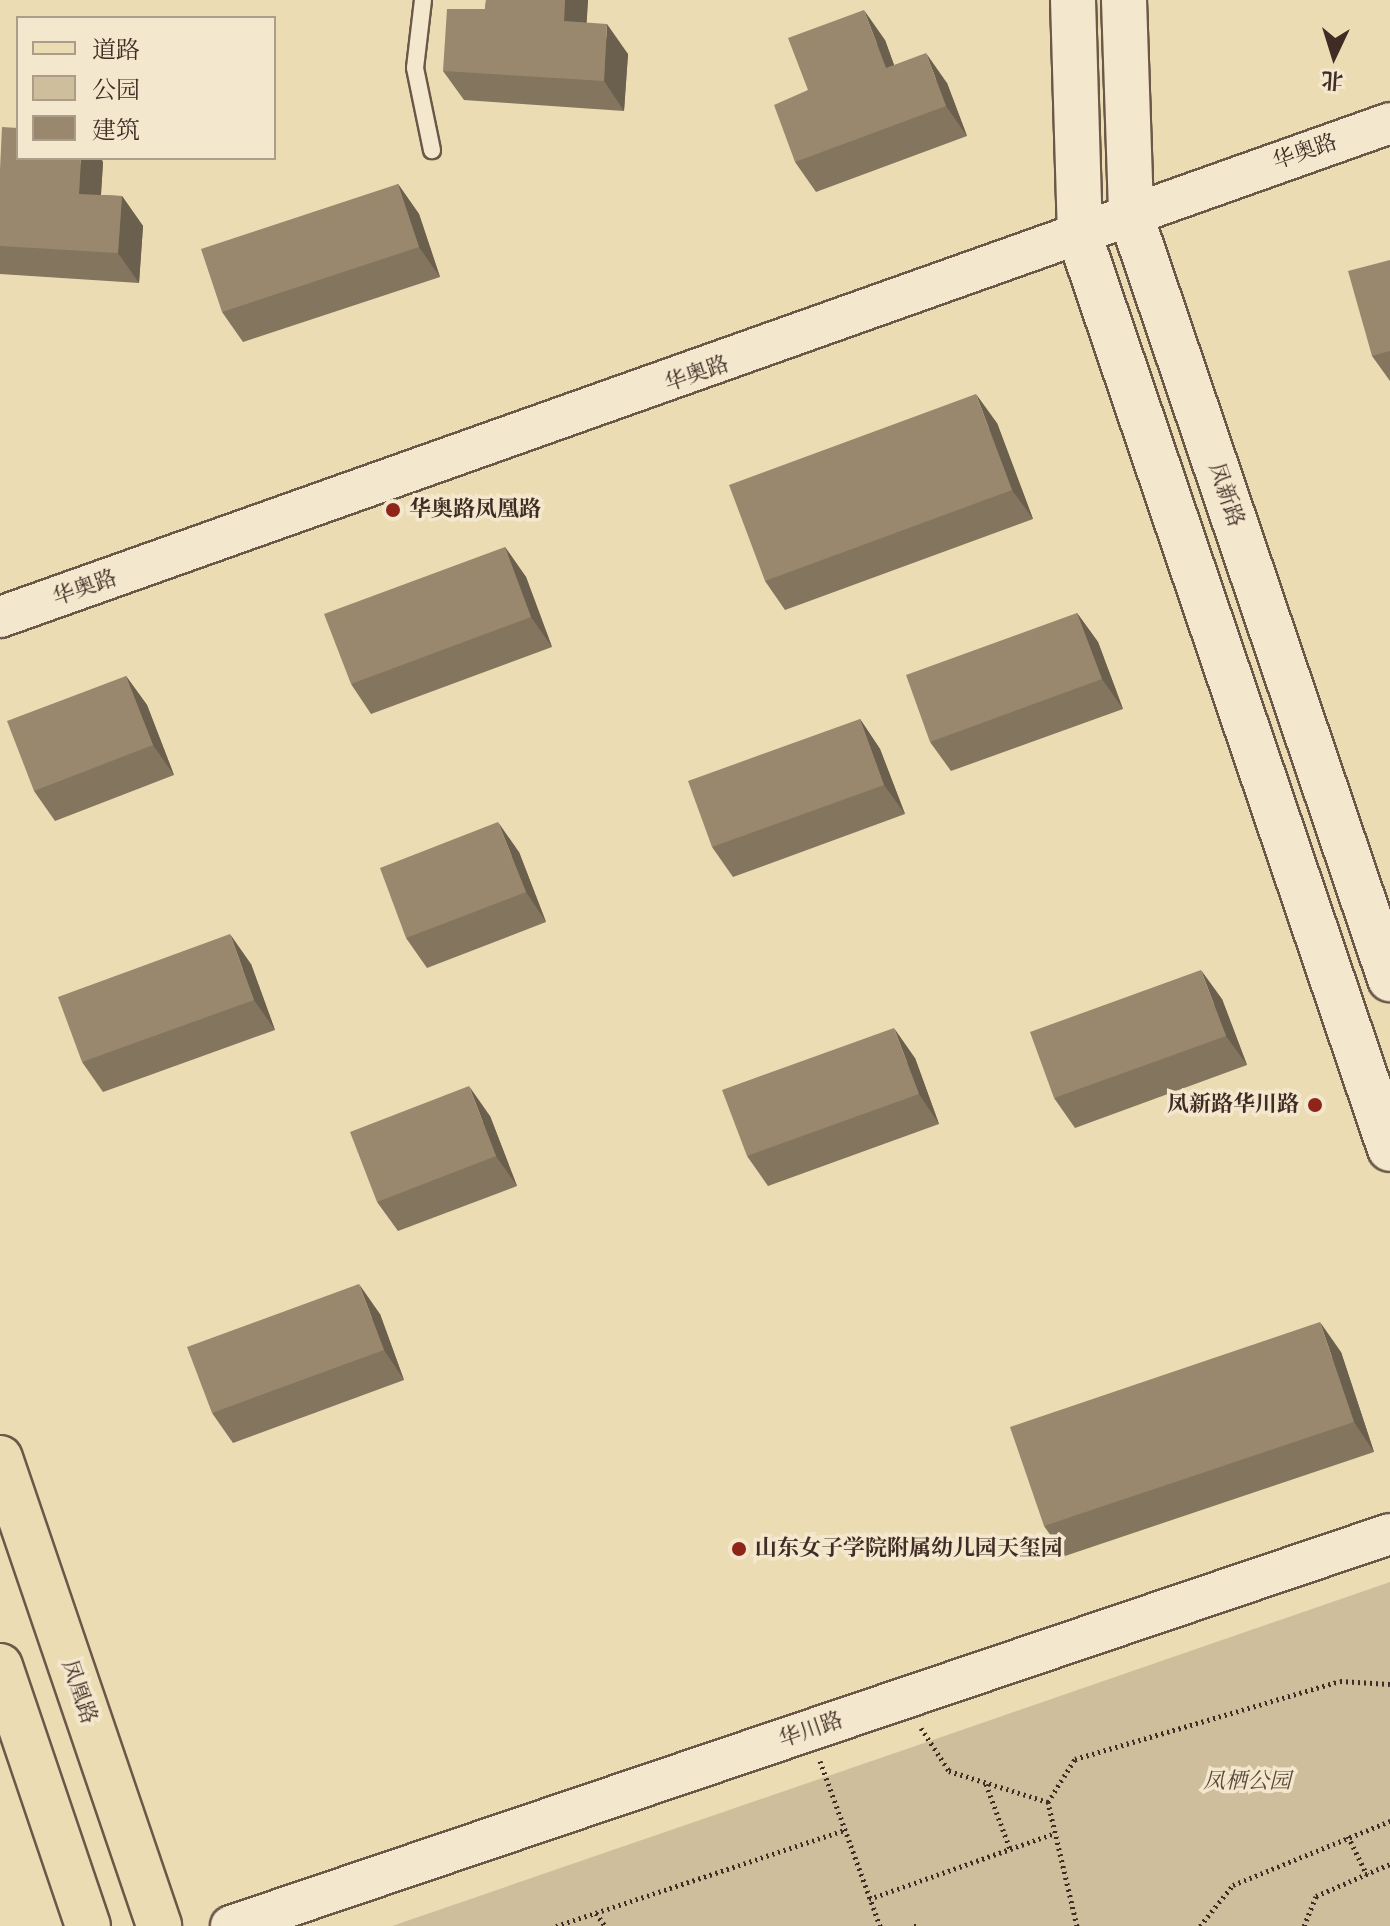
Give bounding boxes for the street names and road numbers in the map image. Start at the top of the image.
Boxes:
street label: 华奥路 [1270,129,1340,175]
street label: 华奥路 [662,351,732,397]
street label: 凤新路 [1203,460,1249,530]
street label: 华奥路 [50,565,120,611]
street label: 凤凰路 [56,1657,102,1727]
street label: 华川路 [776,1707,846,1753]

